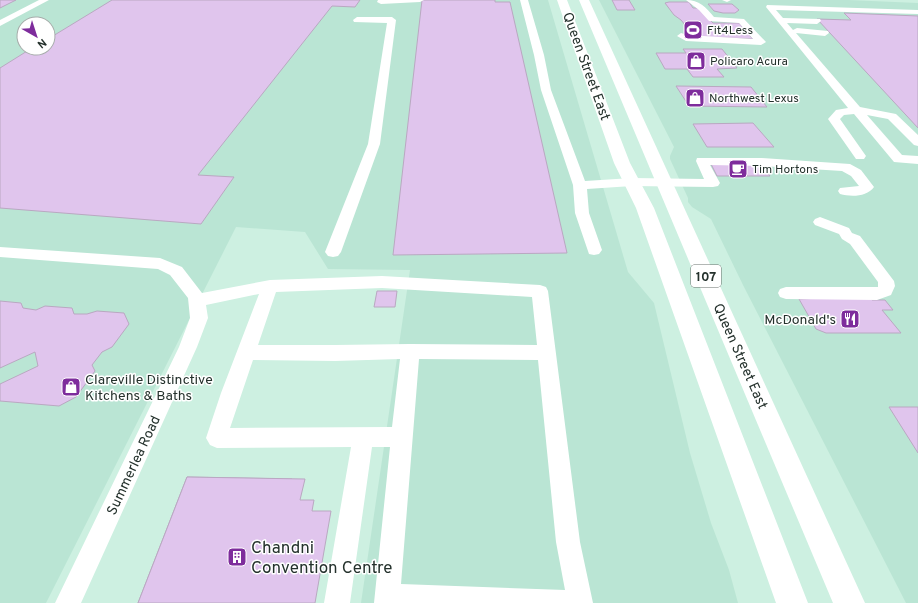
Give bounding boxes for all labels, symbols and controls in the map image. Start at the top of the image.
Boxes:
street label: Queen Street East [558,10,613,123]
north arrow [16,16,56,56]
sports icon: Fit4Less [682,19,704,41]
place label: Fit4Less [707,23,753,39]
text: N [34,35,49,51]
shop icon: Policaro Acura [685,50,707,72]
place label: Policaro Acura [710,54,788,70]
shop icon: Northwest Lexus [684,87,706,109]
place label: Northwest Lexus [709,91,799,107]
cafe icon: Tim Hortons [727,158,749,180]
place label: Tim Hortons [752,162,818,178]
road number: 107 [691,265,721,287]
street label: Queen Street East [709,301,771,412]
restaurant icon: McDonald's [839,308,861,330]
place label: McDonald's [764,312,836,329]
place label: Clareville Distinctive Kitchens & Baths [85,372,213,405]
shop icon: Clareville Distinctive Kitchens & Baths [60,376,82,398]
street label: Summerlea Road [104,413,165,518]
place label: Chandni Convention Centre [251,538,392,580]
building icon: Chandni Convention Centre [226,546,248,568]

